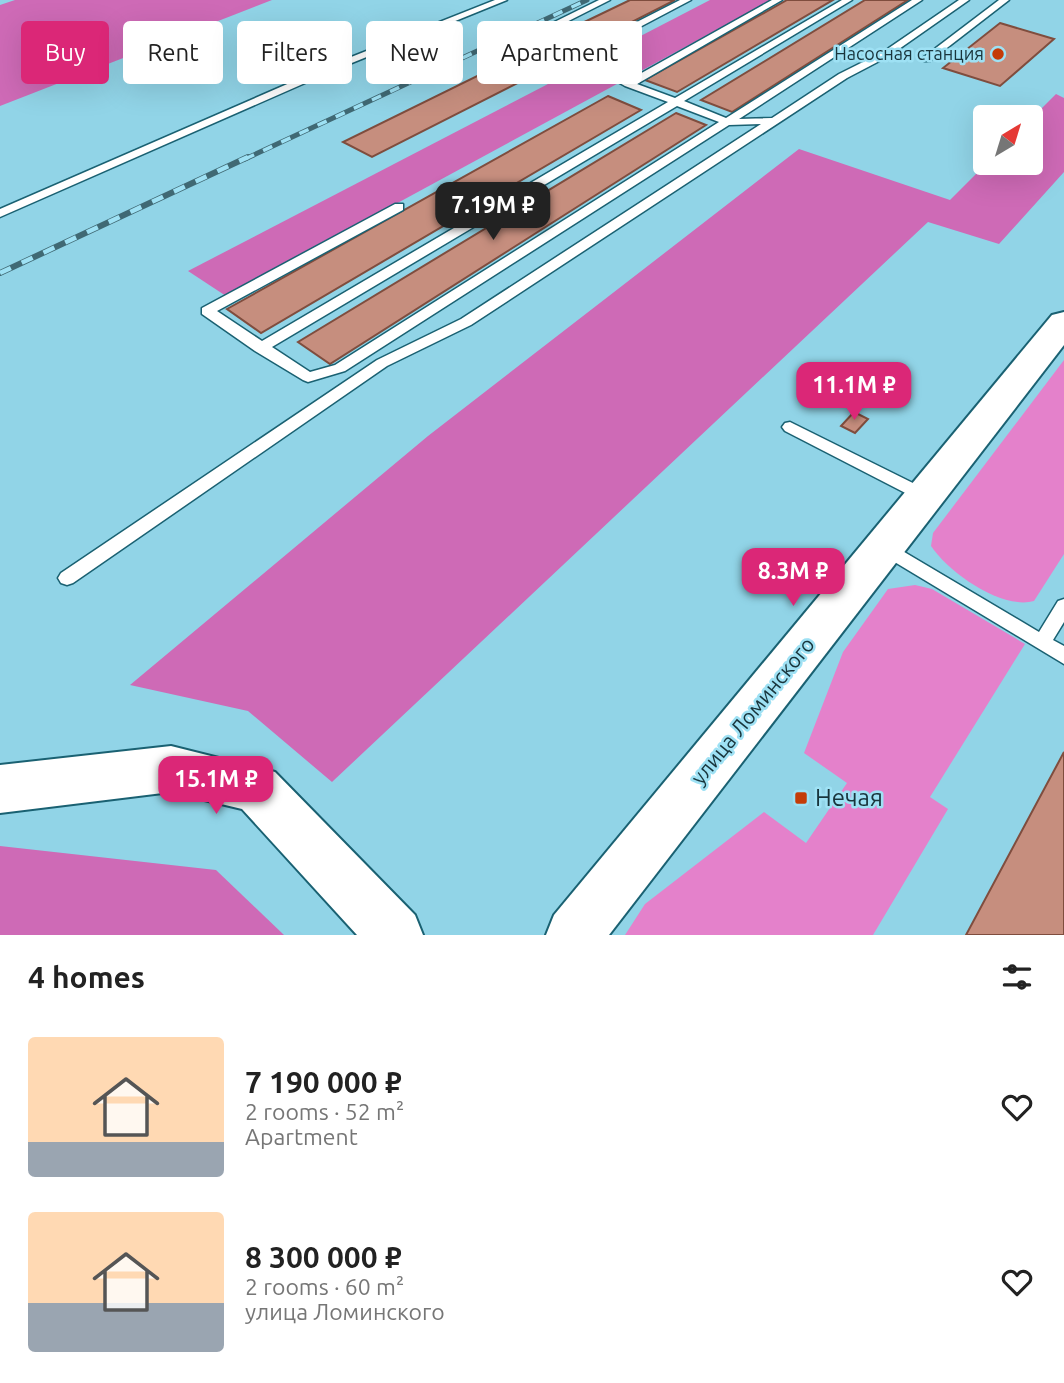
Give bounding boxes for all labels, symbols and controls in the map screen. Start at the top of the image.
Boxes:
chip: Buy [21,21,109,84]
chip: Rent [123,21,223,84]
chip: Filters [237,21,352,84]
chip: New [366,21,463,84]
chip: Apartment [477,21,642,84]
place label: Насосная станция [834,43,984,63]
marker: Насосная станция [990,46,1006,62]
north arrow [973,105,1043,175]
map controls [973,105,1043,175]
pin: 7.19M ₽ [428,182,558,242]
text: 7.19M ₽ [451,192,535,217]
pin: 11.1M ₽ [789,362,919,422]
text: 11.1M ₽ [812,372,896,397]
pin: 8.3M ₽ [736,548,850,608]
text: 8.3M ₽ [758,558,828,583]
street label: улица Ломинского [686,632,819,789]
pin: 15.1M ₽ [151,756,281,816]
text: 15.1M ₽ [174,766,258,791]
place label: Нечая [815,784,883,811]
marker: Нечая [793,790,809,806]
icon: filters [998,958,1036,996]
text: 4 homes [28,960,145,994]
icon: home [84,1065,168,1149]
text: 7 190 000 ₽ [245,1065,402,1099]
icon: heart [998,1088,1036,1126]
text: 2 rooms · 52 m² [245,1099,404,1124]
text: Apartment [245,1124,358,1149]
icon: home [84,1240,168,1324]
text: 8 300 000 ₽ [245,1240,402,1274]
icon: heart [998,1263,1036,1301]
text: 2 rooms · 60 m² [245,1274,404,1299]
text: улица Ломинского [245,1299,445,1324]

